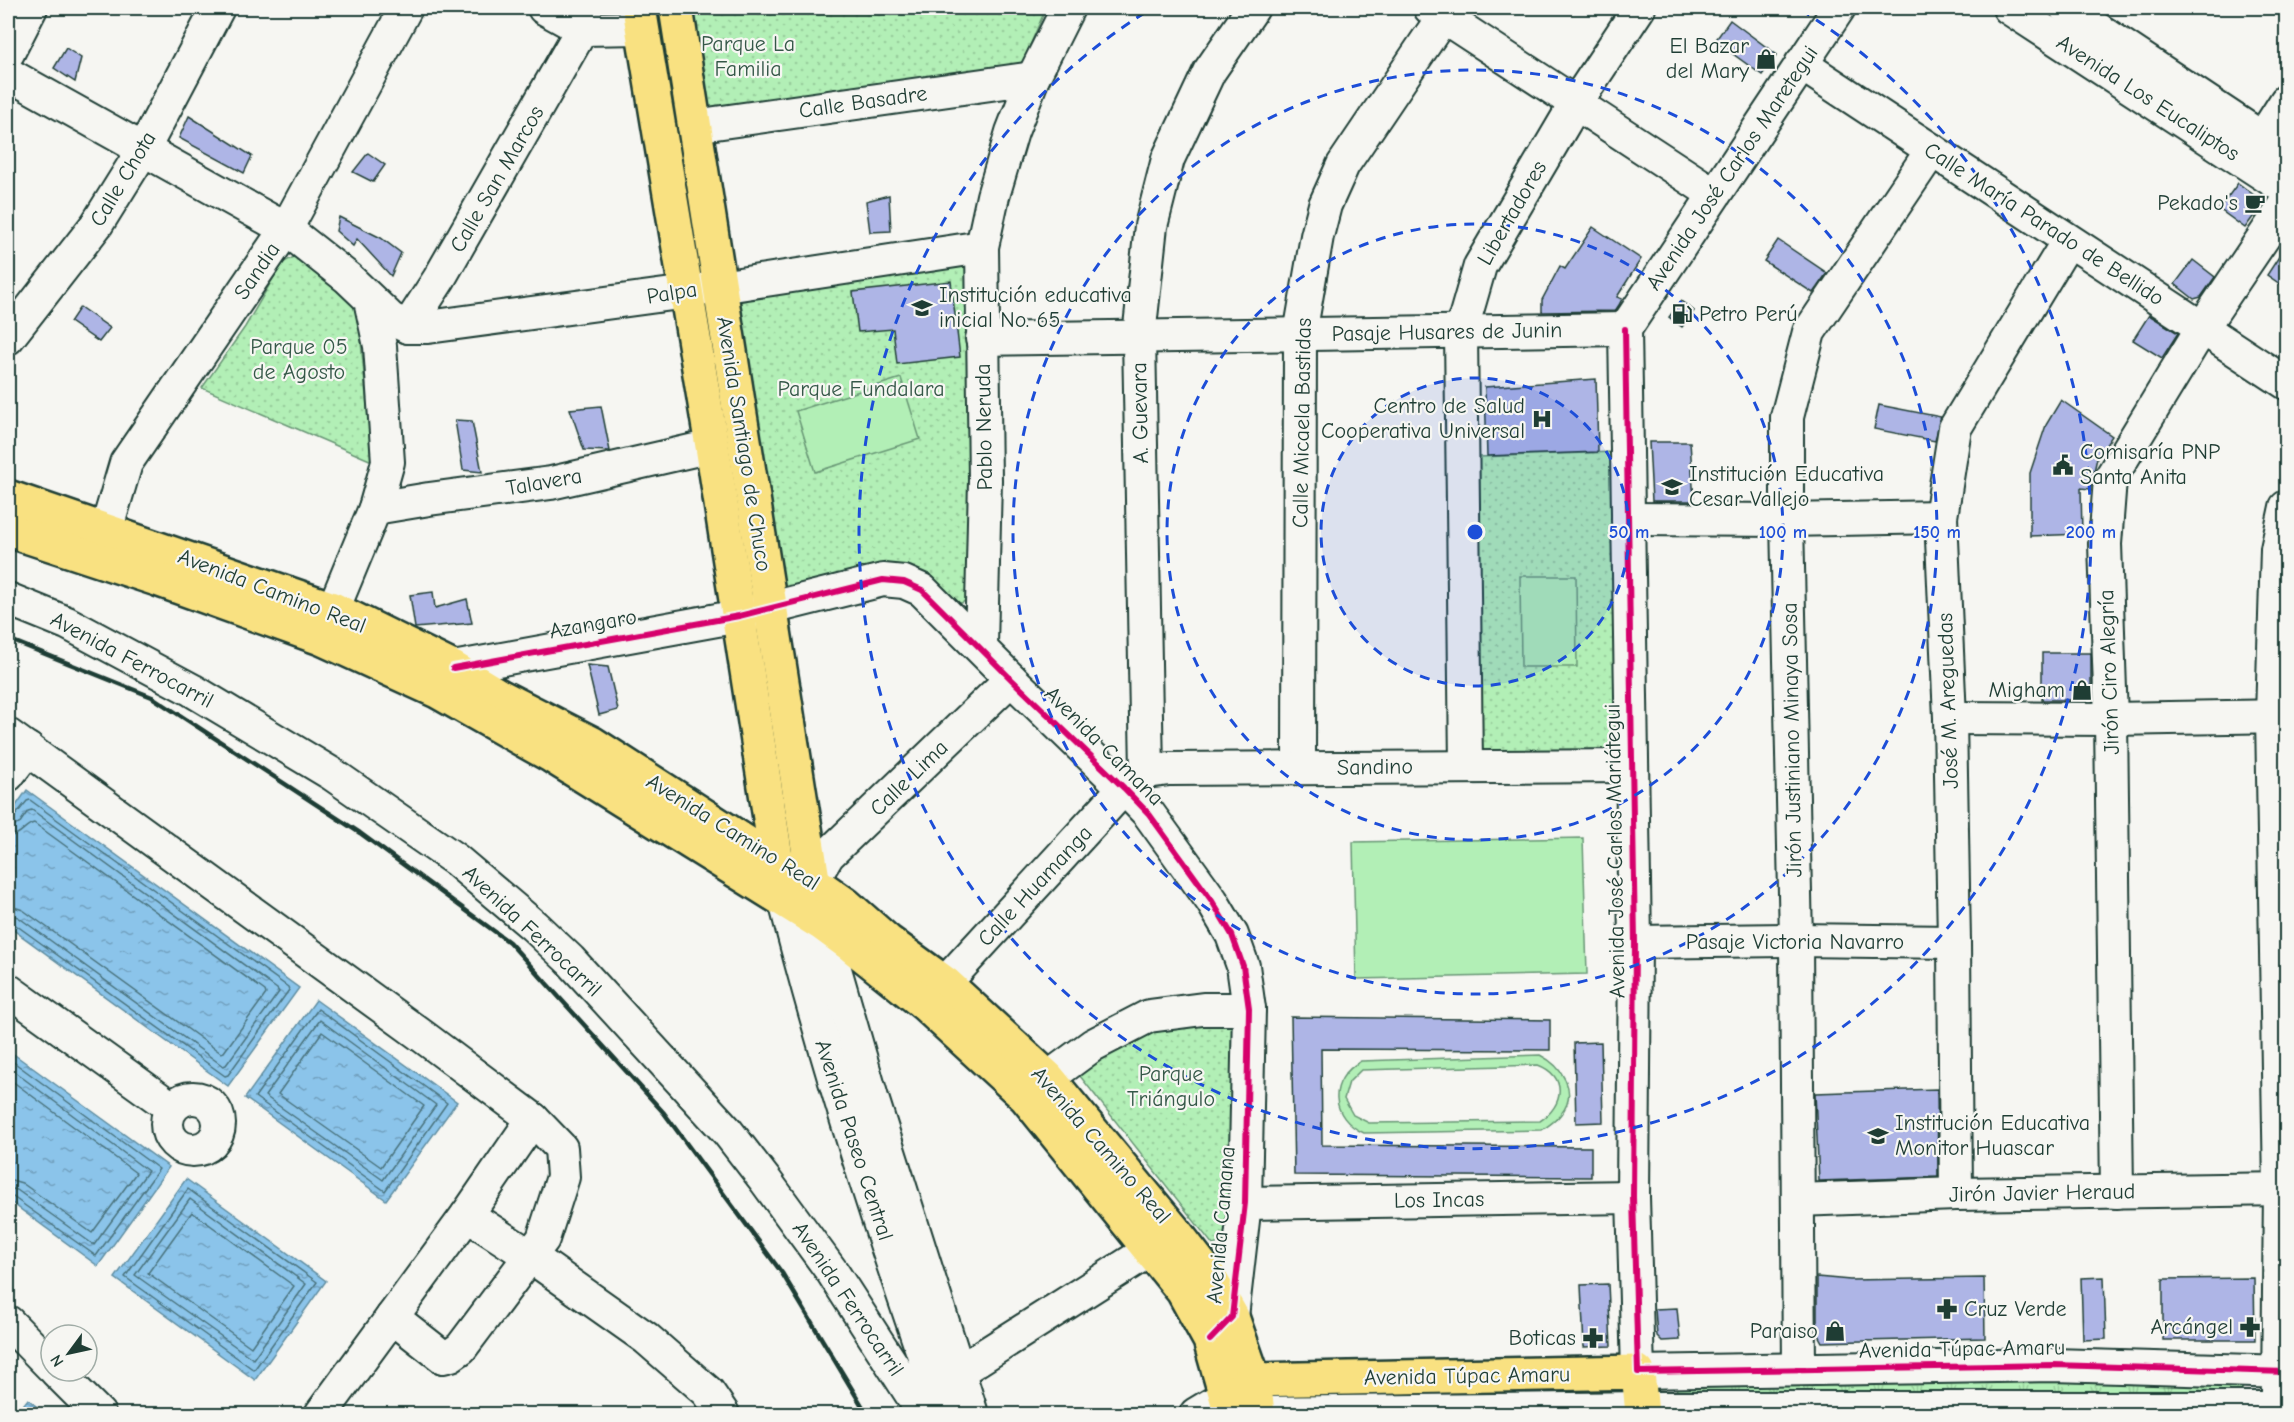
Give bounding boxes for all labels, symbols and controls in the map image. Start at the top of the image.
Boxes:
street label: Avenida Los Eucaliptos [2052,29,2244,167]
park label: Parque La Familia [701,31,795,82]
place label: El Bazar del Mary [1666,33,1749,84]
street label: Avenida José Carlos Maretegui [1640,41,1824,295]
shop icon: El Bazar del Mary [1754,47,1778,71]
street label: Calle Basadre [797,80,929,124]
street label: Calle San Marcos [444,101,550,257]
street label: Calle Chota [84,127,162,231]
street label: Calle María Parado de Bellido [1919,137,2169,311]
street label: Libertadores [1472,156,1552,270]
place label: Pekado's [2157,190,2238,216]
cafe icon: Pekado's [2243,191,2267,215]
street label: Sandia [228,237,286,305]
street label: Palpa [645,276,699,310]
place label: Institución educativa inicial No. 65 [939,282,1132,333]
school or university icon: Institución educativa inicial No. 65 [910,296,934,320]
place label: Petro Perú [1699,301,1797,327]
fuel station icon: Petro Perú [1670,302,1694,326]
street label: Avenida Santiago de Chuco [711,315,777,573]
street label: Pasaje Husares de Junin [1331,317,1563,347]
street label: Calle Micaela Bastidas [1287,318,1317,528]
park label: Parque 05 de Agosto [250,334,348,385]
street label: A. Guevara [1126,362,1154,464]
street label: Pablo Neruda [970,363,998,491]
park label: Parque Fundalara [777,376,945,402]
place label: Centro de Salud Cooperativa Universal [1321,393,1525,444]
hospital icon: Centro de Salud Cooperativa Universal [1530,407,1554,431]
place label: Comisaría PNP Santa Anita [2080,439,2220,490]
public building icon: Comisaría PNP Santa Anita [2051,453,2075,477]
place label: Institución Educativa Cesar Vallejo [1689,461,1884,512]
street label: Talavera [504,463,584,501]
school or university icon: Institución Educativa Cesar Vallejo [1660,475,1684,499]
centre of rings [1465,522,1485,542]
text: 50 m [1609,522,1649,543]
text: 100 m [1759,522,1807,543]
text: 150 m [1913,522,1961,543]
text: 200 m [2066,522,2116,543]
street label: Avenida Camino Real [174,543,370,639]
street label: Jirón Ciro Alegría [2093,589,2125,755]
street label: Jirón Justiniano Minaya Sosa [1777,602,1807,878]
street label: Azangaro [547,604,639,644]
street label: Avenida Ferrocarril [46,606,218,714]
street label: José M. Areguedas [1932,612,1964,790]
place label: Migham [1989,677,2065,703]
shop icon: Migham [2070,678,2094,702]
street label: Avenida Camana [1039,681,1169,811]
street label: Avenida José Carlos Mariátegui [1599,703,1631,999]
street label: Calle Lima [865,734,953,822]
street label: Sandino [1337,753,1413,781]
street label: Avenida Camino Real [642,768,824,896]
street label: Calle Huamanga [972,820,1098,952]
street label: Avenida Ferrocarril [457,860,607,1002]
street label: Pasaje Victoria Navarro [1686,929,1904,955]
street label: Avenida Paseo Central [809,1036,899,1244]
street label: Avenida Camino Real [1026,1061,1176,1229]
park label: Parque Triángulo [1127,1061,1215,1112]
place label: Institución Educativa Monitor Huascar [1895,1110,2090,1161]
school or university icon: Institución Educativa Monitor Huascar [1866,1124,1890,1148]
street label: Avenida Camana [1201,1145,1241,1305]
street label: Jirón Javier Heraud [1949,1178,2135,1208]
street label: Los Incas [1394,1186,1484,1214]
street label: Avenida Ferrocarril [787,1217,909,1381]
place label: Cruz Verde [1964,1296,2067,1322]
pharmacy icon: Cruz Verde [1935,1297,1959,1321]
place label: Arcángel [2151,1314,2233,1340]
pharmacy icon: Arcángel [2238,1315,2262,1339]
place label: Paraiso [1750,1318,1818,1344]
shop icon: Paraiso [1823,1319,1847,1343]
north arrow [39,1323,99,1383]
place label: Boticas [1509,1325,1576,1351]
pharmacy icon: Boticas [1581,1326,1605,1350]
street label: Avenida Túpac Amaru [1859,1334,2065,1364]
text: N [47,1351,68,1370]
street label: Avenida Túpac Amaru [1364,1361,1570,1391]

